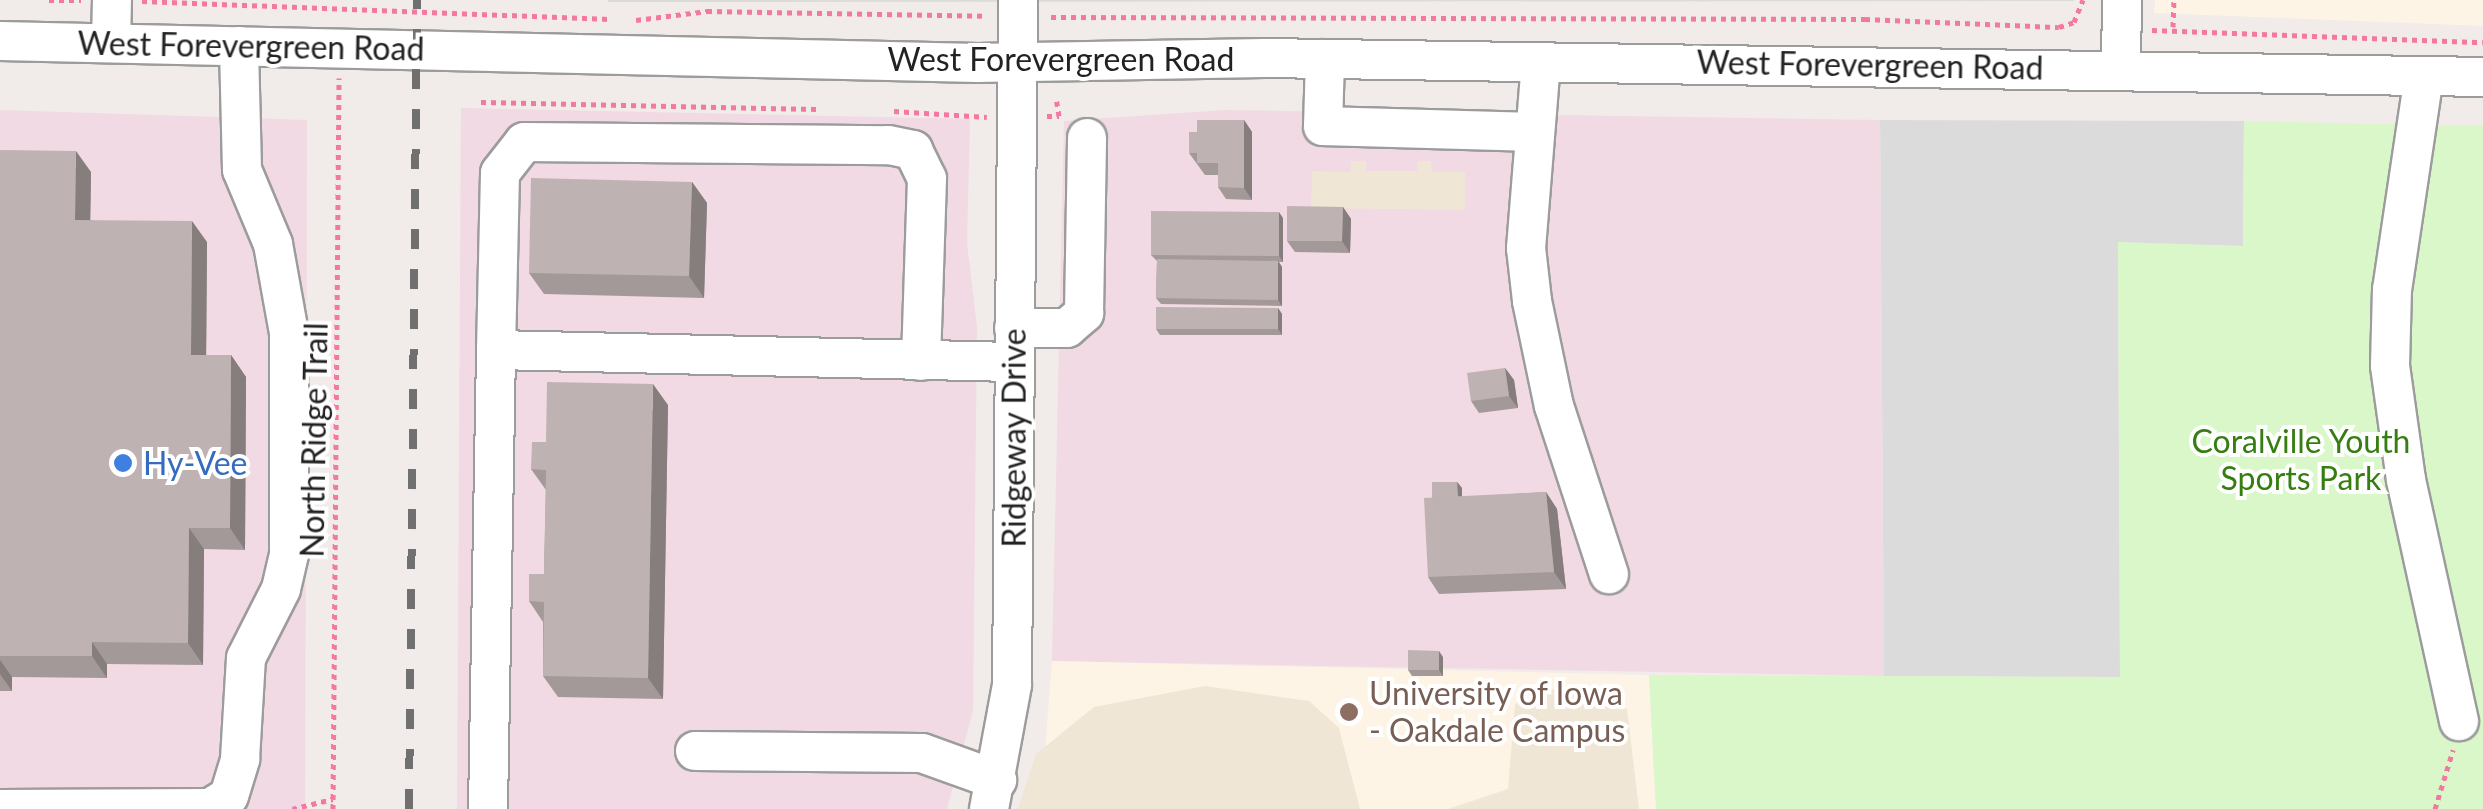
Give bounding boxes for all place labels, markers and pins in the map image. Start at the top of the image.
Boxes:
place label: Hy-Vee [143,444,248,482]
marker: Hy-Vee [112,452,134,474]
place label: University of Iowa - Oakdale Campus [1369,675,1625,750]
marker: University of Iowa - Oakdale Campus [1338,701,1360,723]

